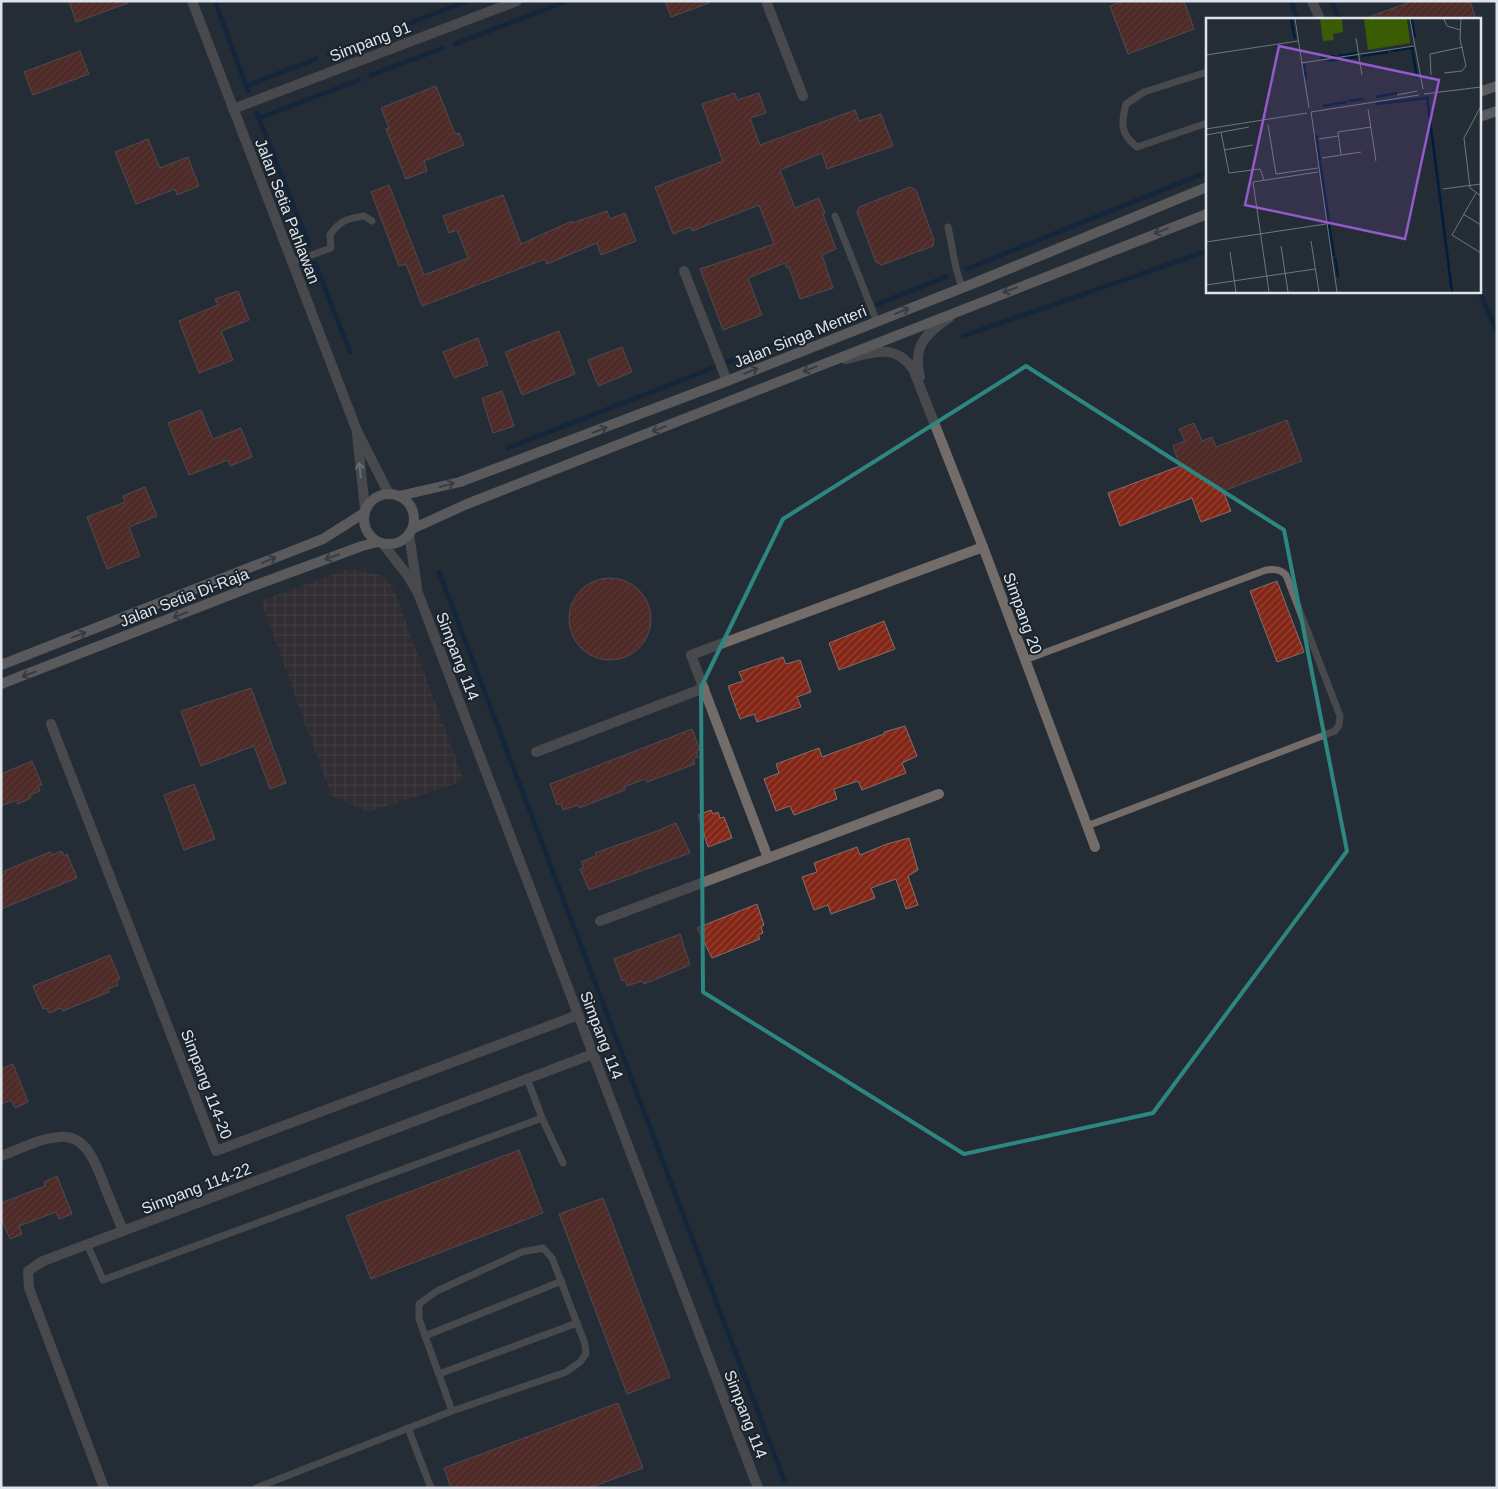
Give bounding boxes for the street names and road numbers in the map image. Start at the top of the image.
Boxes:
street label: Simpang 91 [327,18,413,65]
street label: Jalan Setia Pahlawan [252,136,323,286]
street label: Jalan Singa Menteri [731,302,869,371]
street label: Jalan Setia Di-Raja [117,565,251,630]
street label: Simpang 20 [1000,570,1045,656]
street label: Simpang 114 [433,610,482,703]
street label: Simpang 114 [577,989,626,1082]
street label: Simpang 114-20 [178,1027,235,1142]
street label: Simpang 114-22 [139,1160,254,1217]
street label: Simpang 114 [721,1368,770,1461]

